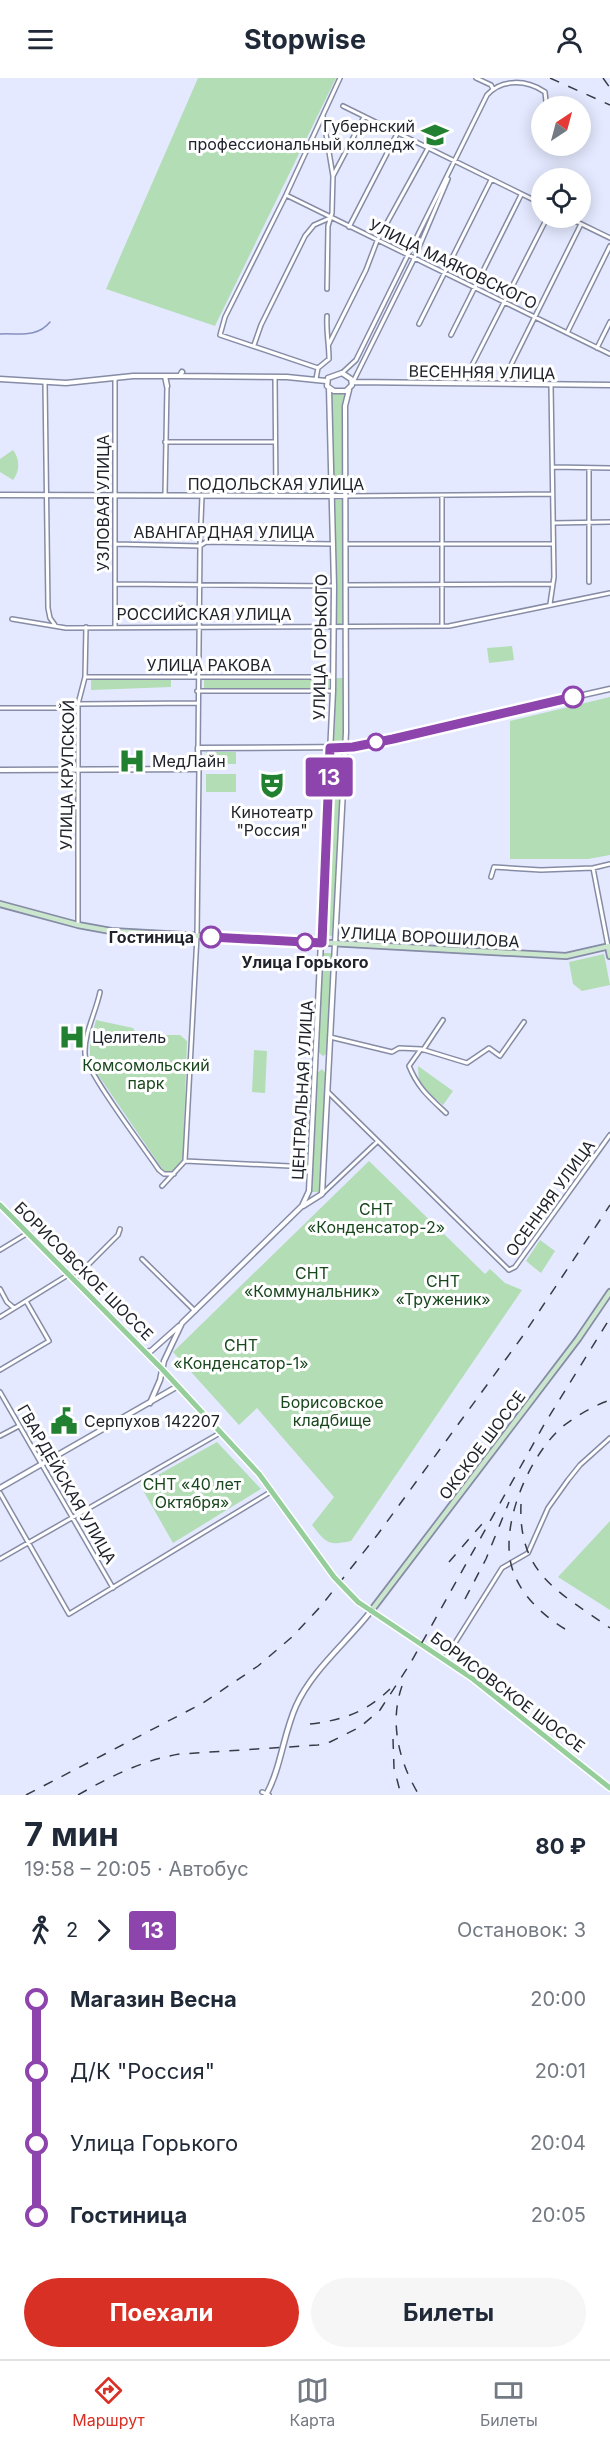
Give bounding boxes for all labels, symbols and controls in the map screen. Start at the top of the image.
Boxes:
icon: menu [24,23,57,56]
text: Stopwise [244,23,366,56]
icon: person [553,23,586,56]
north arrow [531,96,591,156]
map controls [531,96,591,228]
place label: Губернский профессиональный колледж [188,116,415,154]
school or university icon: Губернский профессиональный колледж [420,120,450,150]
button: locate [531,168,591,228]
street label: УЛИЦА МАЯКОВСКОГО [365,214,541,314]
street label: ВЕСЕННЯЯ УЛИЦА [408,361,556,383]
street label: УЗЛОВАЯ УЛИЦА [93,434,113,572]
street label: ПОДОЛЬСКАЯ УЛИЦА [188,474,364,494]
street label: АВАНГАРДНАЯ УЛИЦА [133,522,315,542]
street label: УЛИЦА ГОРЬКОГО [309,574,331,720]
street label: РОССИЙСКАЯ УЛИЦА [117,604,291,624]
street label: УЛИЦА РАКОВА [146,655,272,675]
unlabelled marker [562,686,584,708]
street label: УЛИЦА КРУПСКОЙ [56,700,78,850]
unlabelled marker [367,733,385,751]
hospital icon: МедЛайн [117,746,147,776]
place label: МедЛайн [152,751,226,771]
line badge: 13 [302,758,356,796]
text: 13 [318,765,340,790]
theatre icon: Кинотеатр "Россия" [257,770,287,800]
place label: Кинотеатр "Россия" [231,802,313,840]
street label: УЛИЦА ВОРОШИЛОВА [340,922,520,952]
marker: Гостиница [200,926,222,948]
place label: Гостиница [109,927,194,947]
marker: Улица Горького [296,933,314,951]
place label: Улица Горького [241,952,369,972]
street label: ЦЕНТРАЛЬНАЯ УЛИЦА [287,1000,317,1180]
hospital icon: Целитель [57,1022,87,1052]
place label: Целитель [92,1027,166,1047]
park label: Комсомольский парк [82,1055,210,1093]
street label: ОСЕННЯЯ УЛИЦА [501,1136,599,1260]
street label: БОРИСОВСКОЕ ШОССЕ [10,1197,158,1345]
park label: СНТ «Конденсатор-2» [307,1199,445,1237]
park label: СНТ «Коммунальник» [244,1263,380,1301]
park label: СНТ «Труженик» [395,1271,491,1309]
park label: СНТ «Конденсатор-1» [173,1335,309,1373]
street label: ОКСКОЕ ШОССЕ [435,1387,529,1503]
park label: Борисовское кладбище [280,1392,384,1430]
street label: ГВАРДЕЙСКАЯ УЛИЦА [13,1401,121,1567]
public building icon: Серпухов 142207 [49,1406,79,1436]
place label: Серпухов 142207 [84,1411,220,1431]
park label: СНТ «40 лет Октября» [143,1474,242,1512]
street label: БОРИСОВСКОЕ ШОССЕ [427,1627,589,1757]
text: 7 мин [24,1814,119,1854]
text: 80 ₽ [535,1833,586,1859]
text: 19:58 – 20:05 · Автобус [24,1857,249,1881]
icon: walk [24,1914,57,1947]
icon: forward [87,1914,120,1947]
text: 2 [66,1918,78,1942]
text: 13 [141,1918,164,1943]
text: Остановок: 3 [457,1918,586,1942]
text: Магазин Весна [70,1986,237,2012]
text: 20:00 [530,1987,586,2011]
text: Д/К "Россия" [70,2058,215,2084]
text: 20:01 [535,2059,586,2083]
text: Улица Горького [70,2130,238,2156]
text: 20:04 [530,2131,586,2155]
text: Гостиница [70,2202,187,2228]
text: 20:05 [531,2203,586,2227]
button: Поехали [24,2278,299,2347]
button: Билеты [311,2278,586,2347]
tab: Маршрут [72,2374,145,2430]
tab: Карта [289,2374,335,2430]
tab: Билеты [480,2374,538,2430]

